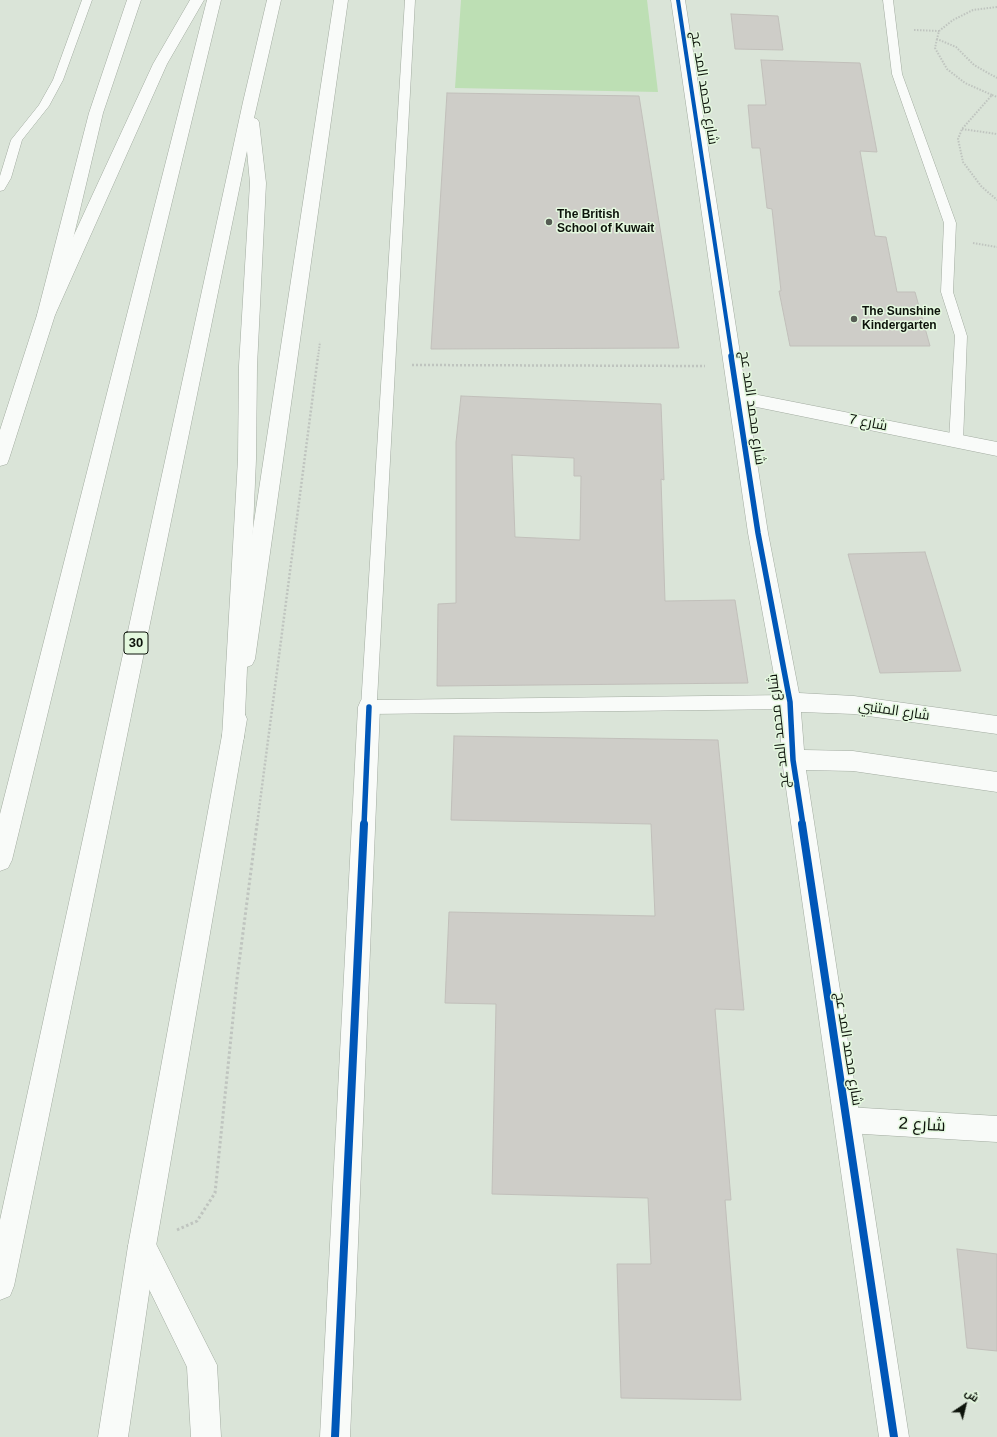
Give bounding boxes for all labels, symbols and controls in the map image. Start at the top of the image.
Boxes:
street label: شارع محمد المد عج [687,30,721,146]
place label: The British School of Kuwait [557,208,654,236]
marker: The British School of Kuwait [544,217,554,227]
place label: The Sunshine Kindergarten [862,305,941,333]
marker: The Sunshine Kindergarten [849,314,859,324]
street label: شارع محمد المد عج [736,350,768,466]
street label: شارع 7 [847,411,889,435]
road number: 30 [124,632,148,654]
street label: شارع محمد المد عج [765,673,793,789]
street label: شارع المتنبي [857,698,931,724]
street label: شارع محمد المد عج [831,991,865,1107]
street label: شارع 2 [898,1114,946,1136]
north arrow [945,1385,985,1425]
text: ش [963,1386,981,1404]

